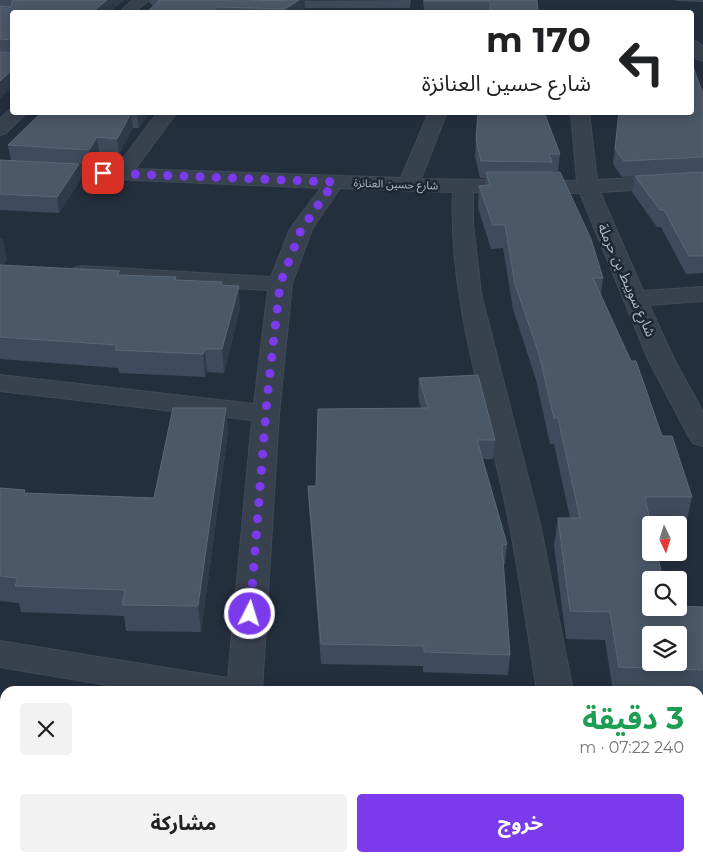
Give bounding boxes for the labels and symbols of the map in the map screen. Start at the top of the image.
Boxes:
pin [82,152,124,194]
street label: شارع حسين العنانزة [353,176,439,193]
street label: شارع سويبط بن حرملة [592,221,660,340]
north arrow [642,516,688,561]
position arrow [223,587,275,639]

